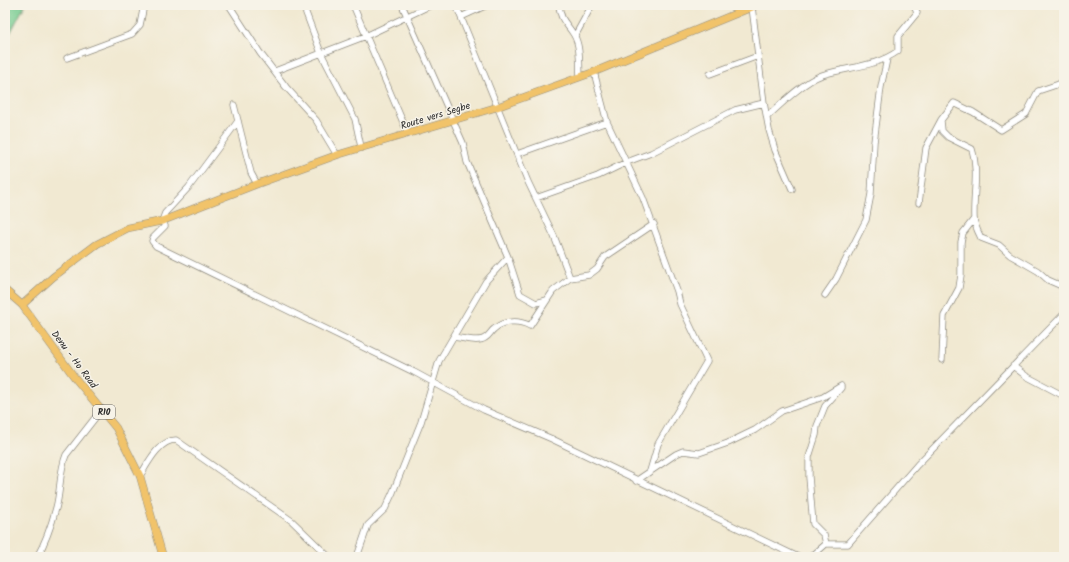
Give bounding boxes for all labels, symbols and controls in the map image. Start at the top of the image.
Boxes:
street label: Route vers Segbe [398,98,473,134]
street label: Denu - Ho Road [47,327,102,393]
road number: R10 [93,405,115,419]

